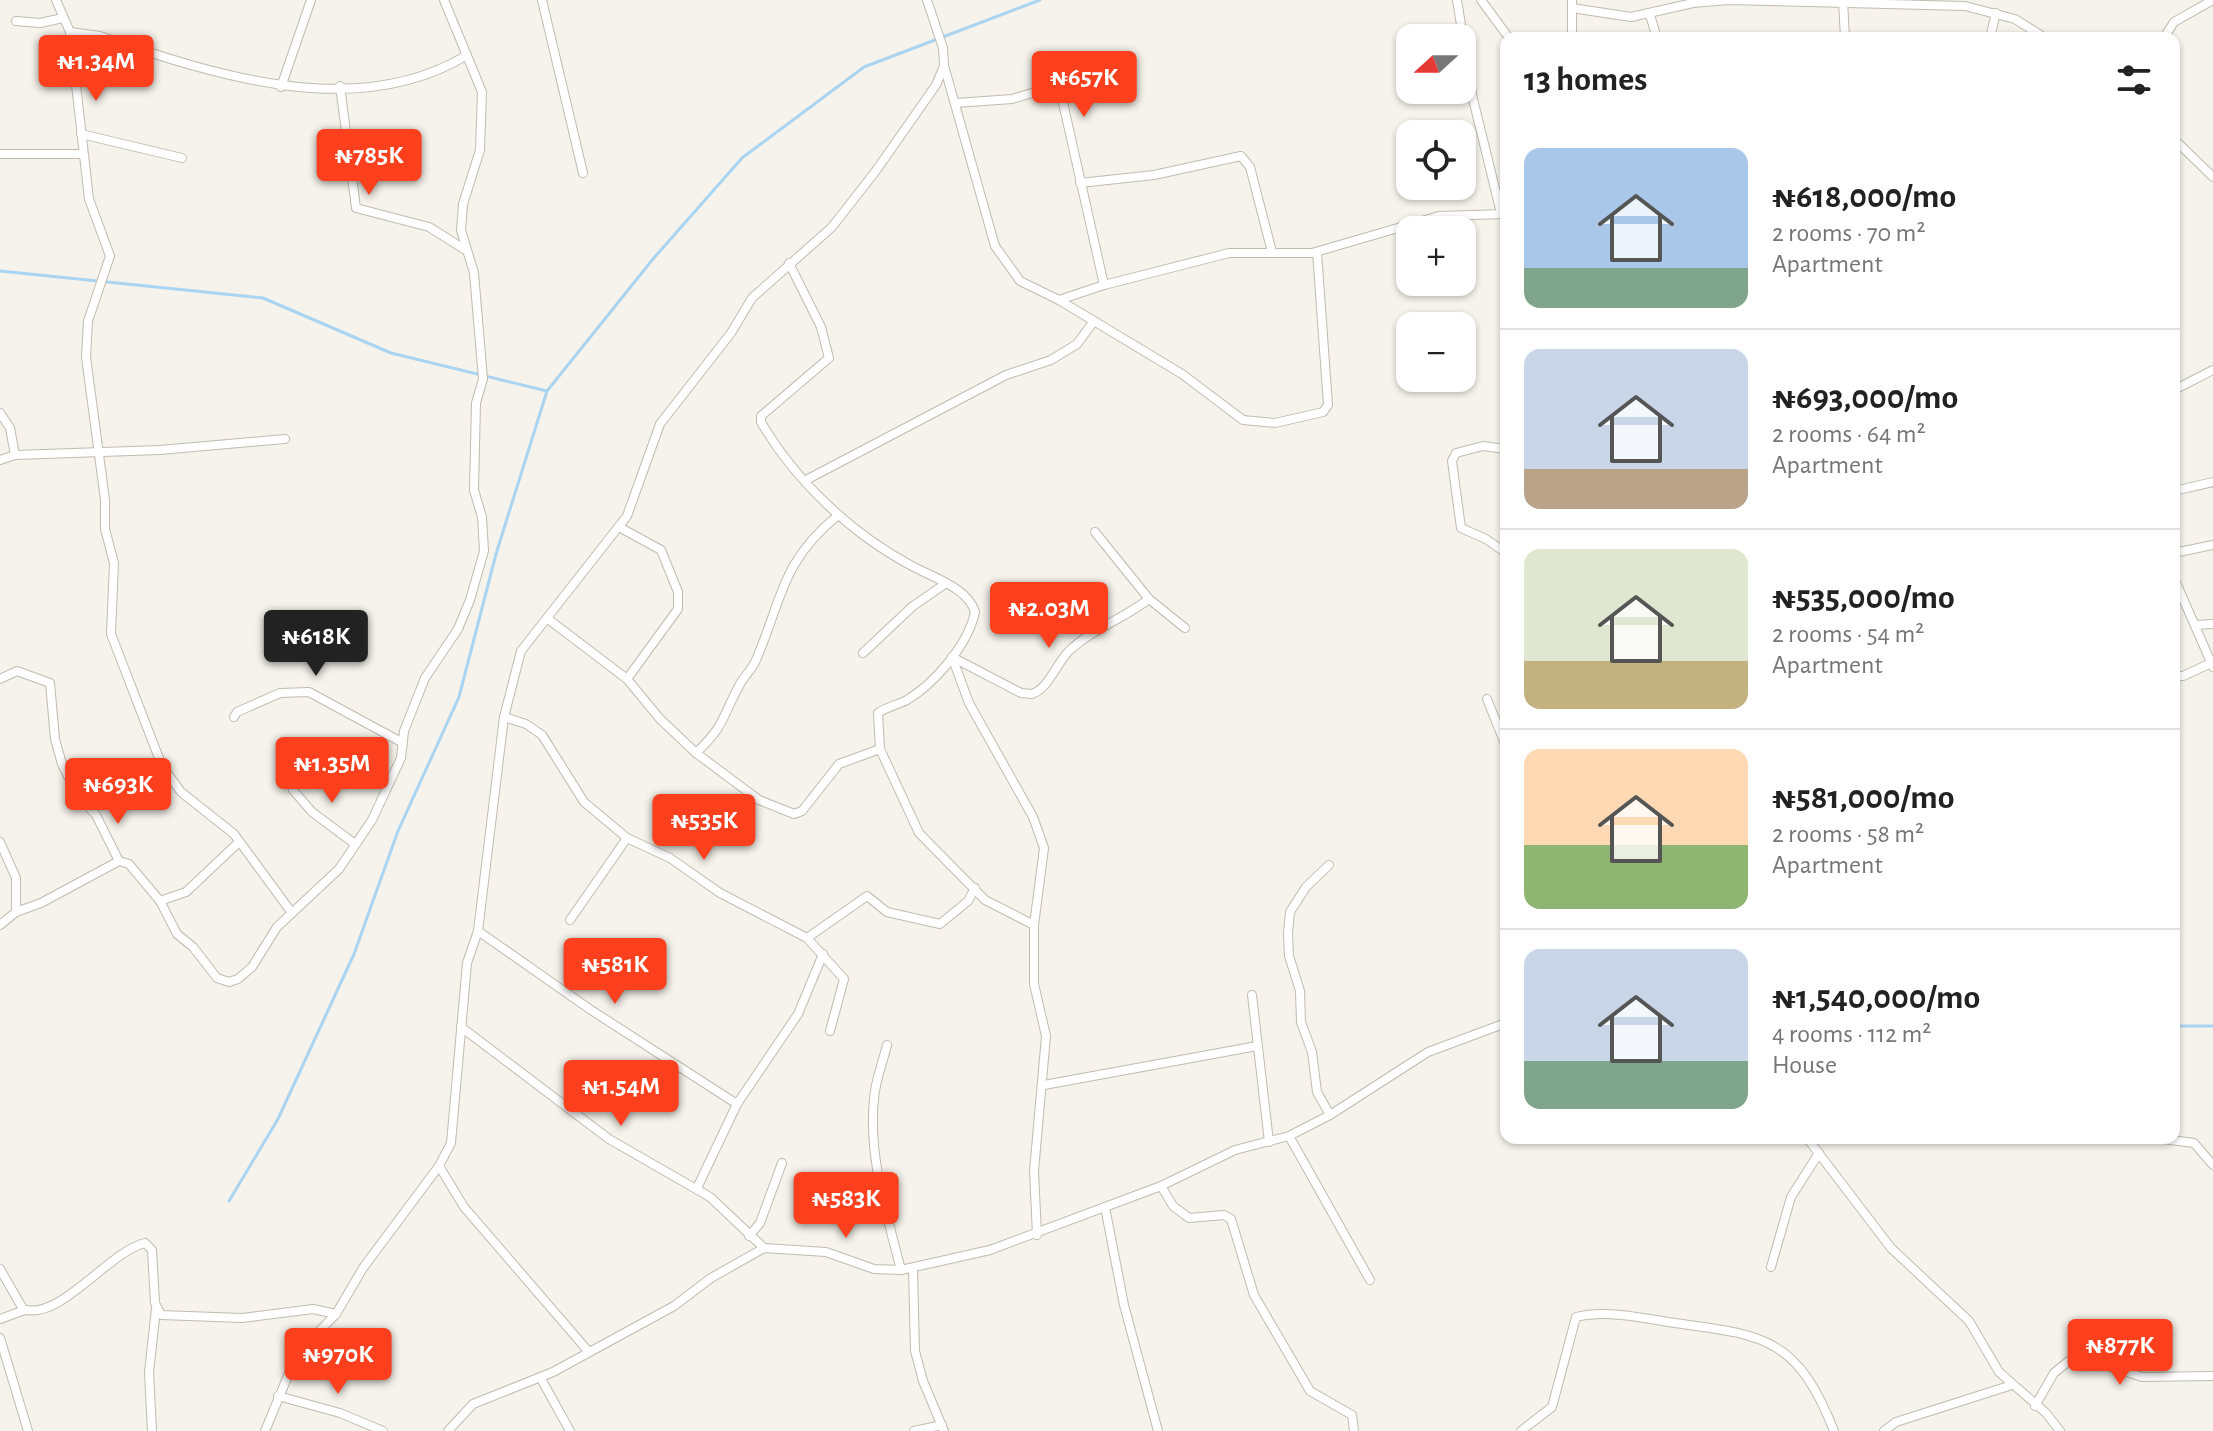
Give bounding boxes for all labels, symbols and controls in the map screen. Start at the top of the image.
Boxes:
north arrow [1396,24,1476,104]
map controls [1396,24,1476,392]
pin: ₦1.34M [31,35,161,103]
text: ₦1.34M [57,48,135,74]
pin: ₦657K [1028,51,1140,119]
icon: filters [2112,58,2156,102]
text: 13 homes [1524,63,1647,97]
text: ₦657K [1050,64,1118,90]
button: locate [1396,120,1476,200]
pin: ₦785K [313,129,425,197]
text: ₦785K [335,142,403,168]
icon: home [1588,180,1684,276]
text: ₦618,000/mo [1772,180,1956,214]
button: + [1396,216,1476,296]
text: 2 rooms · 70 m² [1772,220,1925,246]
text: Apartment [1772,251,1883,277]
button: − [1396,312,1476,392]
icon: home [1588,381,1684,477]
text: ₦693,000/mo [1772,381,1958,415]
text: 2 rooms · 64 m² [1772,421,1926,447]
text: Apartment [1772,452,1883,478]
icon: home [1588,581,1684,677]
text: ₦535,000/mo [1772,581,1955,615]
pin: ₦2.03M [984,582,1114,650]
text: ₦2.03M [1008,595,1090,621]
pin: ₦618K [260,610,372,678]
text: 2 rooms · 54 m² [1772,621,1924,647]
text: ₦618K [282,623,350,649]
text: Apartment [1772,652,1883,678]
pin: ₦1.35M [267,737,397,805]
text: ₦1.35M [294,750,370,776]
pin: ₦693K [62,758,174,826]
text: ₦693K [83,771,153,797]
icon: home [1588,781,1684,877]
text: ₦581,000/mo [1772,781,1954,815]
pin: ₦535K [648,794,760,862]
text: ₦535K [670,807,738,833]
text: 2 rooms · 58 m² [1772,821,1924,847]
text: Apartment [1772,852,1883,878]
pin: ₦581K [559,938,671,1006]
text: ₦581K [582,951,648,977]
icon: home [1588,981,1684,1077]
text: ₦1,540,000/mo [1772,981,1980,1015]
text: 4 rooms · 112 m² [1772,1021,1931,1047]
text: House [1772,1052,1837,1078]
pin: ₦1.54M [556,1060,686,1128]
text: ₦1.54M [582,1073,660,1099]
pin: ₦583K [790,1172,902,1240]
text: ₦583K [812,1185,880,1211]
pin: ₦877K [2064,1319,2176,1387]
pin: ₦970K [282,1328,394,1396]
text: ₦877K [2086,1332,2154,1358]
text: ₦970K [303,1341,373,1367]

